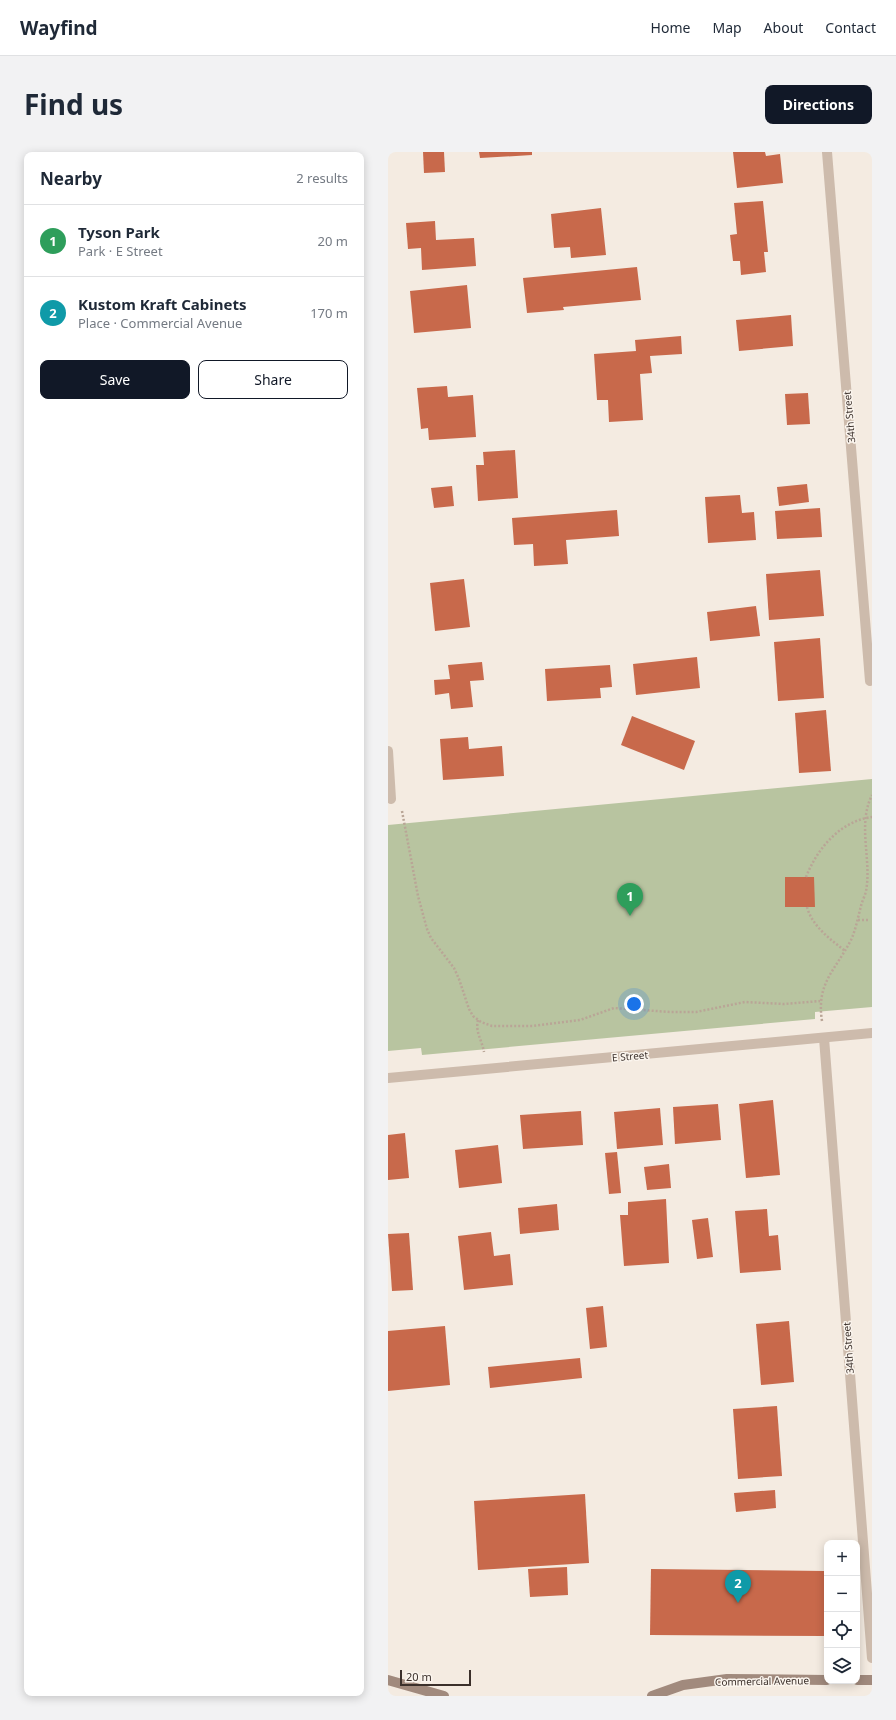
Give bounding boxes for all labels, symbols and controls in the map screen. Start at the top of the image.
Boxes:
text: Wayfind [20,15,98,41]
text: Home [651,18,690,37]
text: Map [712,18,742,37]
text: About [764,18,803,37]
text: Contact [825,18,876,37]
text: Find us [24,85,123,123]
button: Directions [765,85,872,124]
text: Nearby [40,167,102,190]
text: 2 results [296,169,348,187]
text: Tyson Park [78,222,160,242]
text: 1 [49,232,57,250]
text: 20 m [318,232,348,250]
text: Park · E Street [78,242,163,260]
text: Kustom Kraft Cabinets [78,294,247,314]
text: 2 [49,304,57,322]
text: 170 m [310,304,348,322]
text: Place · Commercial Avenue [78,314,242,332]
button: Save [40,360,190,399]
button: Share [198,360,348,399]
street label: 34th Street [840,390,858,443]
pin: 1 [617,883,643,916]
your location [624,994,644,1014]
street label: E Street [611,1047,649,1065]
street label: 34th Street [839,1321,857,1374]
map controls [824,1540,860,1684]
button: + [824,1540,860,1576]
pin: 2 [725,1570,751,1603]
button: − [824,1576,860,1612]
button: locate [824,1612,860,1648]
button: layers [824,1648,860,1684]
scale bar [400,1668,471,1687]
text: 20 m [406,1669,432,1684]
street label: Commercial Avenue [715,1673,809,1689]

